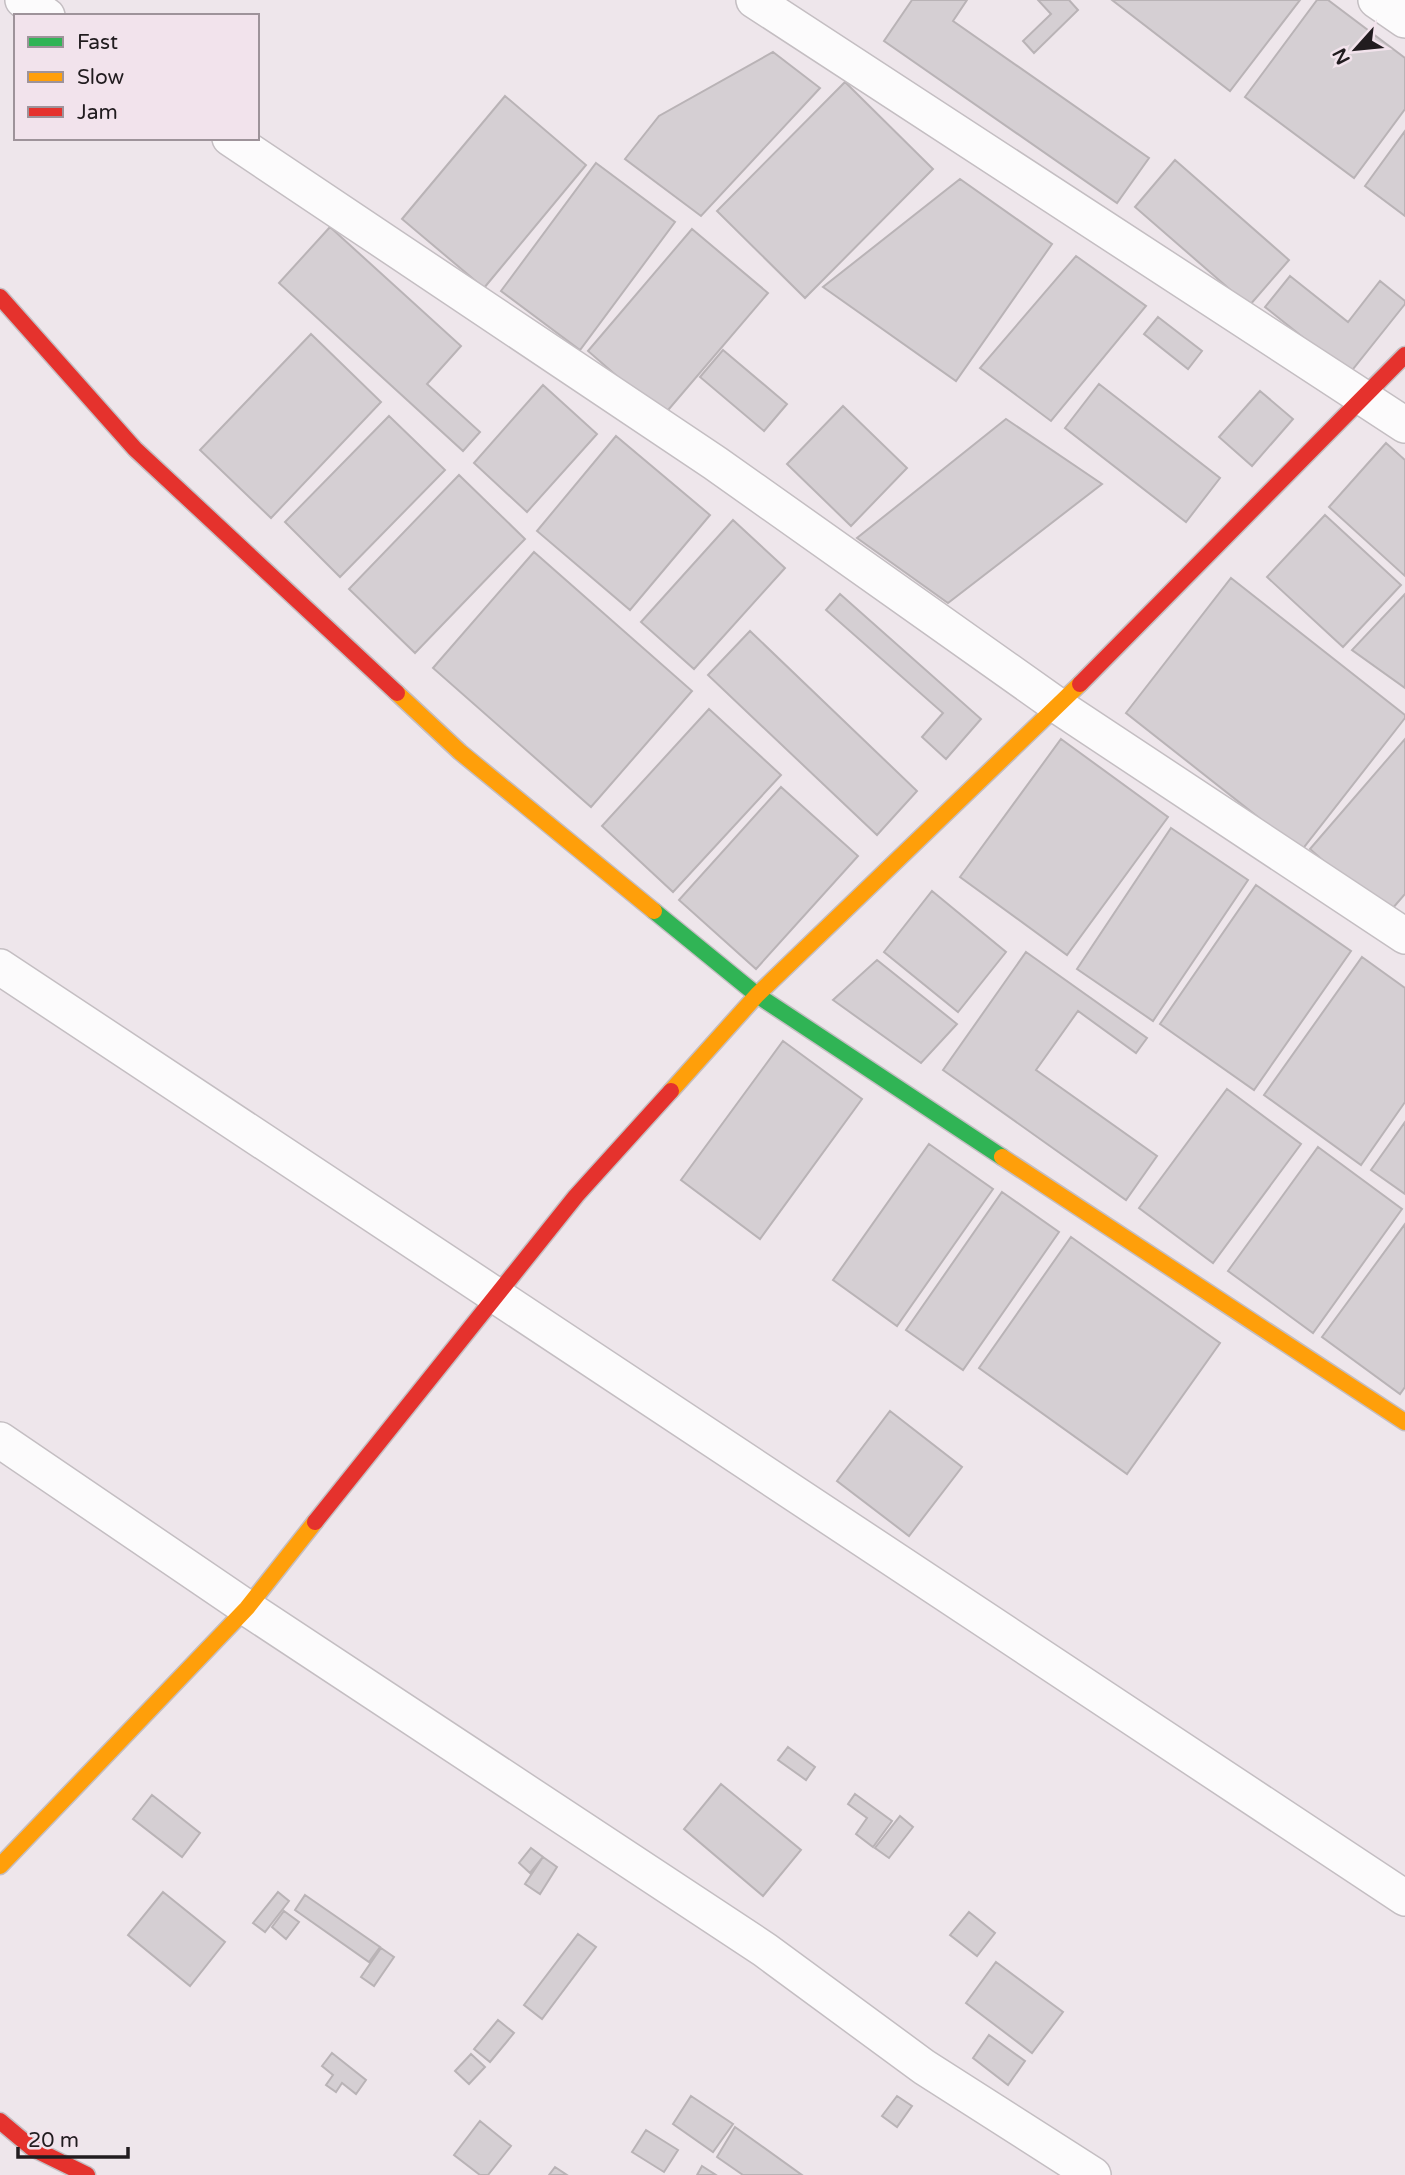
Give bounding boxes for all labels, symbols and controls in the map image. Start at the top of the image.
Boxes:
legend [14,14,259,140]
north arrow [1321,14,1391,84]
text: Fast [77,30,118,55]
text: N [1328,44,1355,68]
text: Slow [77,65,125,90]
text: Jam [77,100,118,125]
scale bar [18,2116,128,2160]
text: 20 m [28,2128,79,2153]

